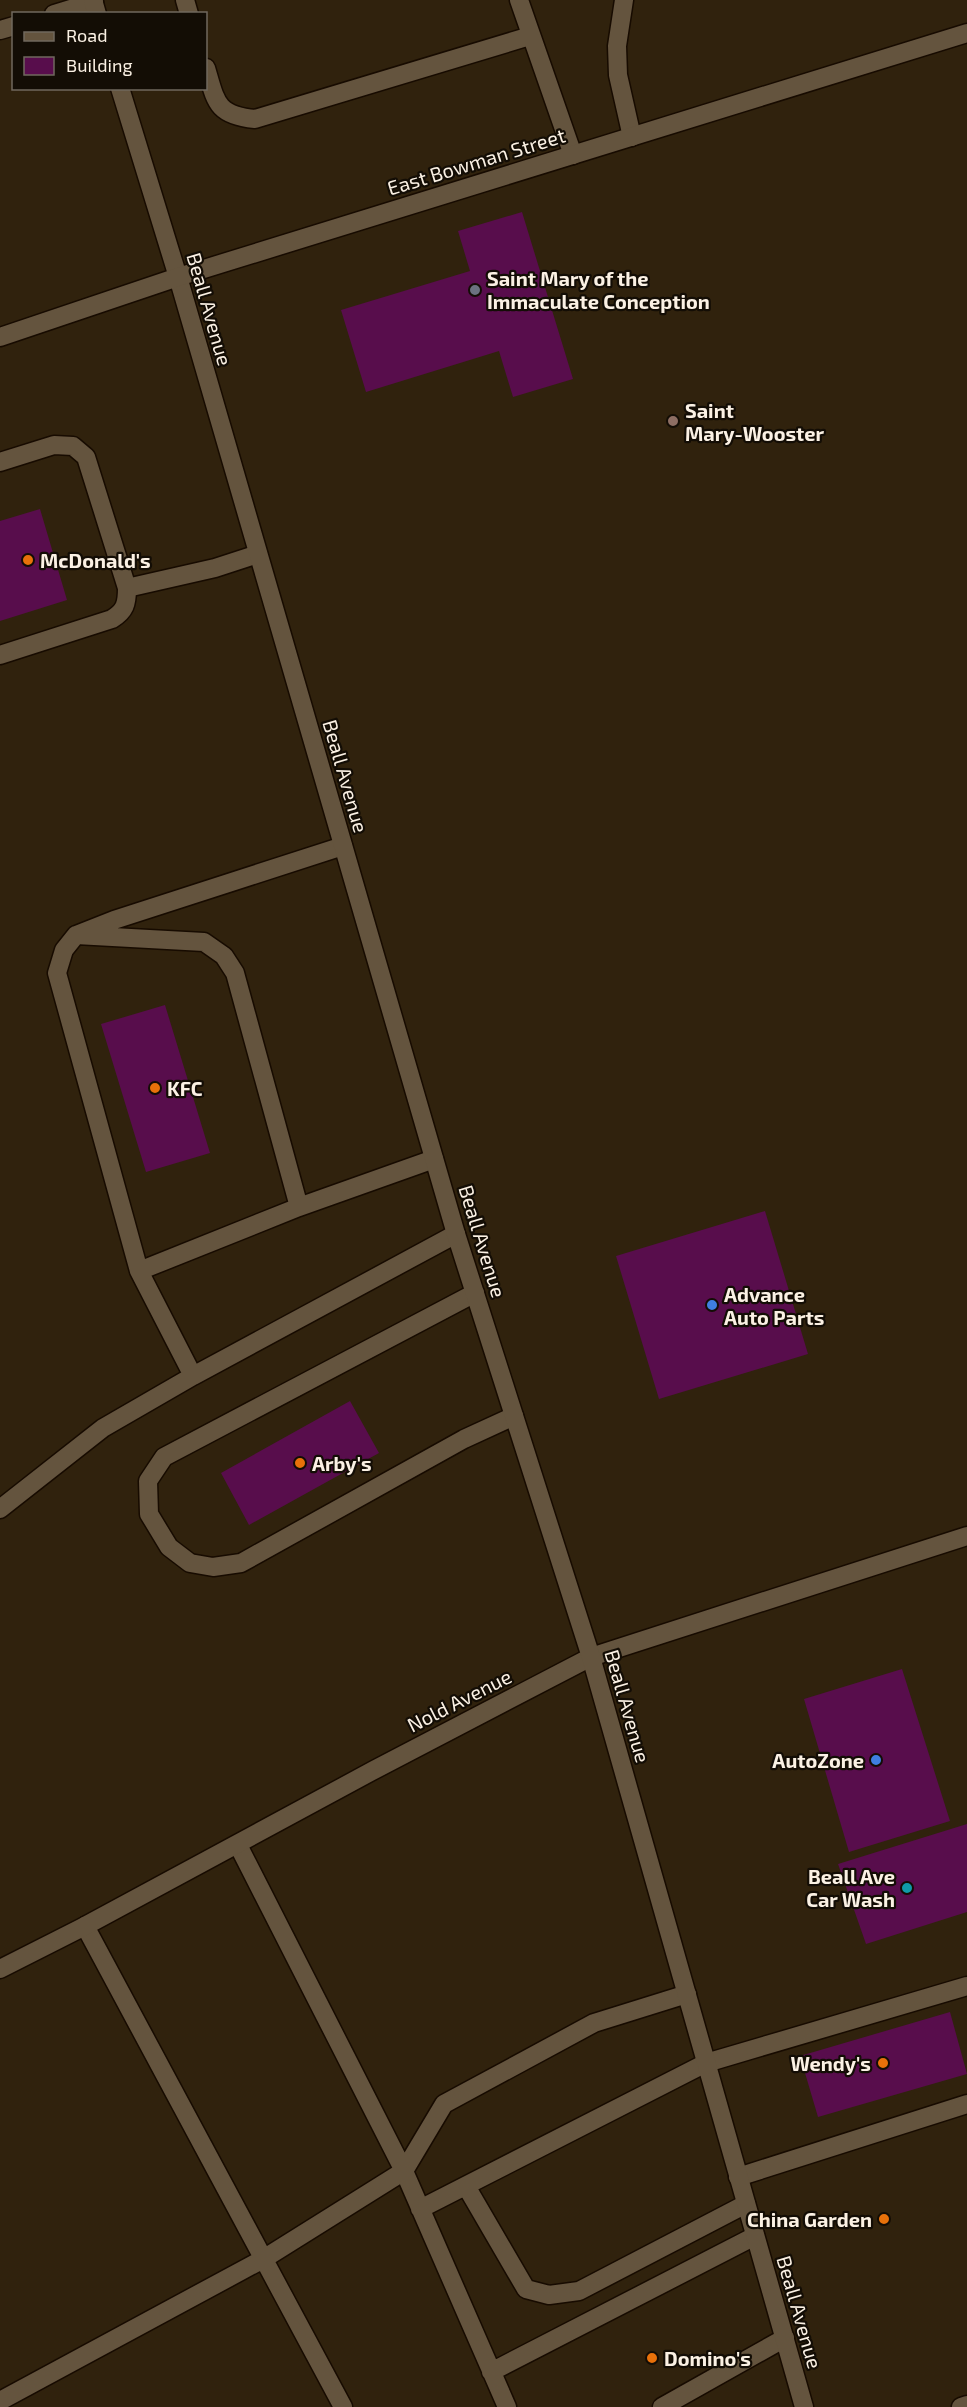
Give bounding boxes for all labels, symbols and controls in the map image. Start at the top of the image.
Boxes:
legend [12,12,207,90]
text: Road [66,24,107,46]
text: Building [66,54,133,76]
street label: East Bowman Street [384,122,568,199]
street label: Beall Avenue [182,250,238,368]
place label: Saint Mary of the Immaculate Conception [487,266,710,313]
marker: Saint Mary of the Immaculate Conception [468,283,482,297]
place label: Saint Mary-Wooster [685,398,825,446]
marker: Saint Mary-Wooster [666,414,680,428]
place label: McDonald's [40,548,151,572]
marker: McDonald's [21,553,35,567]
street label: Beall Avenue [318,717,374,835]
place label: KFC [167,1076,203,1100]
marker: KFC [148,1081,162,1095]
street label: Beall Avenue [454,1182,512,1300]
place label: Advance Auto Parts [724,1282,824,1329]
marker: Advance Auto Parts [705,1298,719,1312]
place label: Arby's [312,1451,372,1476]
marker: Arby's [293,1456,307,1470]
street label: Beall Avenue [600,1647,656,1765]
street label: Nold Avenue [403,1663,515,1737]
place label: AutoZone [772,1748,864,1772]
marker: AutoZone [869,1753,883,1767]
place label: Beall Ave Car Wash [806,1864,895,1911]
marker: Beall Ave Car Wash [900,1881,914,1895]
place label: Wendy's [790,2051,871,2076]
marker: Wendy's [876,2056,890,2070]
place label: China Garden [747,2207,872,2231]
marker: China Garden [877,2212,891,2226]
street label: Beall Avenue [772,2253,828,2371]
place label: Domino's [664,2346,751,2370]
marker: Domino's [645,2351,659,2365]

